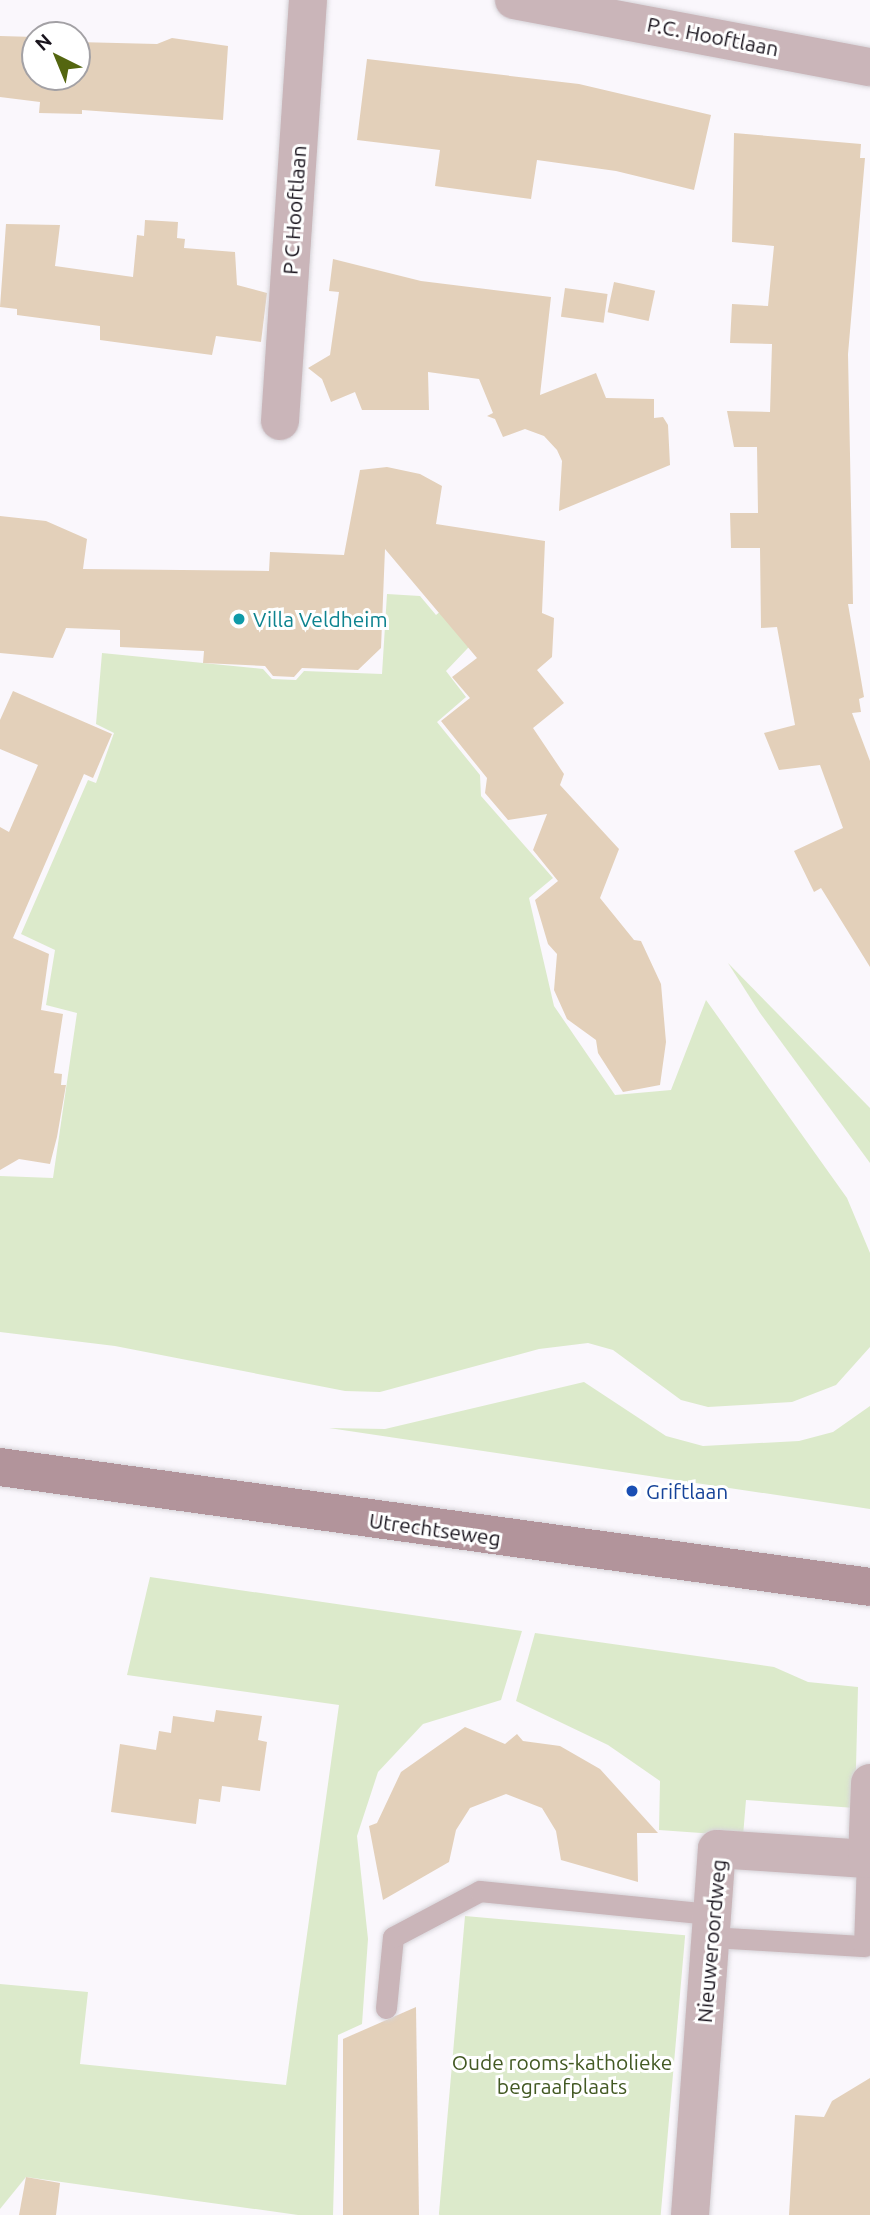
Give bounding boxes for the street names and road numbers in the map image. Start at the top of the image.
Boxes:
street label: P.C. Hooftlaan [645,11,781,61]
street label: P C Hooftlaan [277,144,311,276]
street label: Utrechtseweg [368,1507,502,1551]
street label: Nieuweroordweg [691,1858,731,2024]

